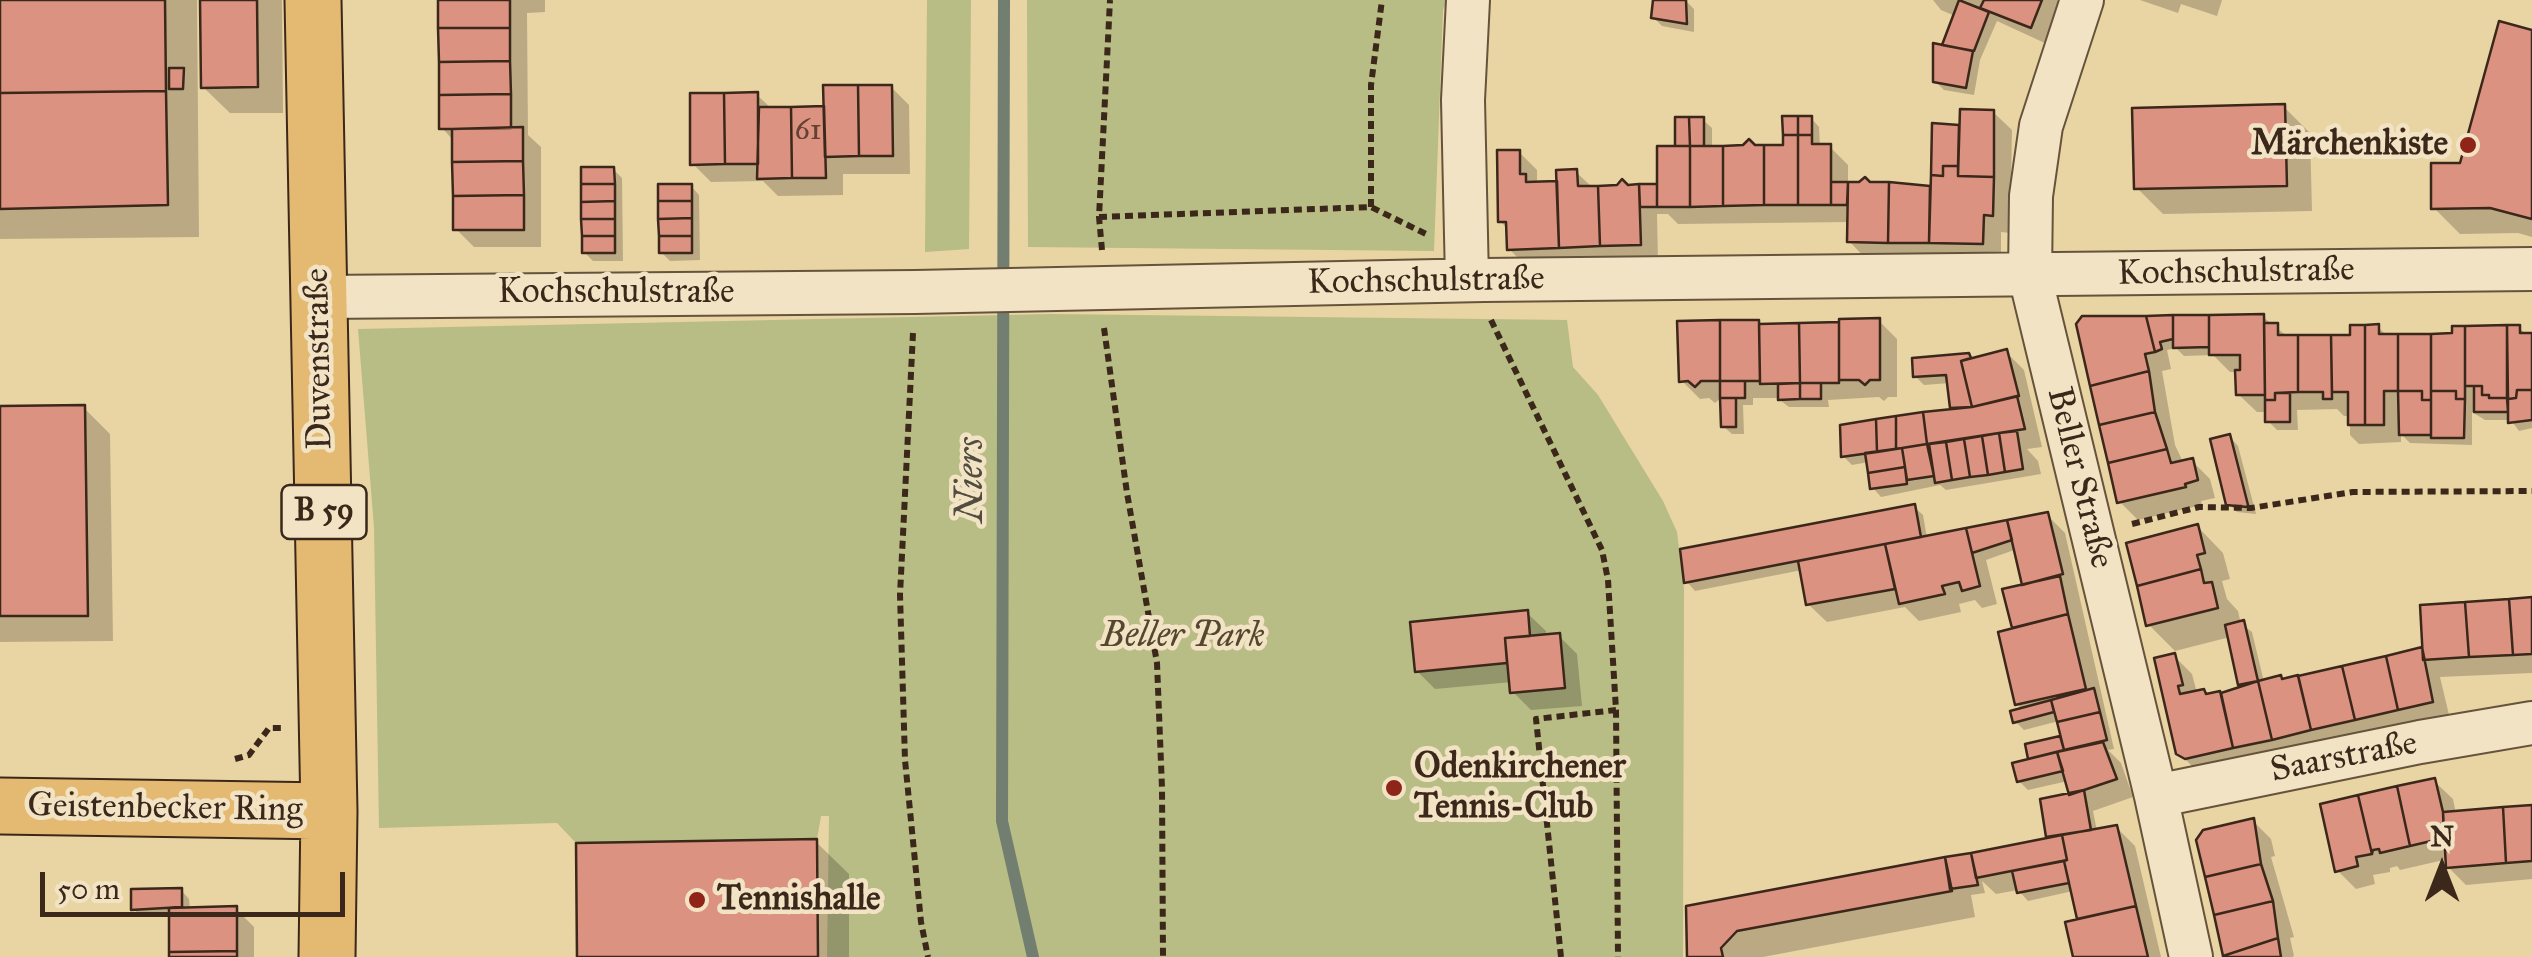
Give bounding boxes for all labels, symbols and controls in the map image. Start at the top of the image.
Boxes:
house number: 61 [794,114,822,150]
place label: Märchenkiste [2251,124,2448,166]
marker: Märchenkiste [2457,134,2479,156]
street label: Kochschulstraße [2117,250,2355,296]
street label: Kochschulstraße [1307,259,1545,305]
street label: Duvenstraße [297,268,343,450]
street label: Kochschulstraße [497,272,735,314]
street label: Beller Straße [2036,383,2122,573]
water label: Niers [950,437,996,523]
road number: B 59 [282,485,366,539]
park label: Beller Park [1101,616,1265,658]
street label: Saarstraße [2267,723,2421,793]
place label: Odenkirchener Tennis-Club [1414,747,1626,829]
marker: Odenkirchener Tennis-Club [1383,777,1405,799]
street label: Geistenbecker Ring [27,786,303,832]
north arrow [2392,817,2492,917]
text: N [2430,819,2454,854]
scale bar [45,852,350,914]
text: 50 m [57,871,120,907]
place label: Tennishalle [717,879,881,921]
marker: Tennishalle [686,889,708,911]

